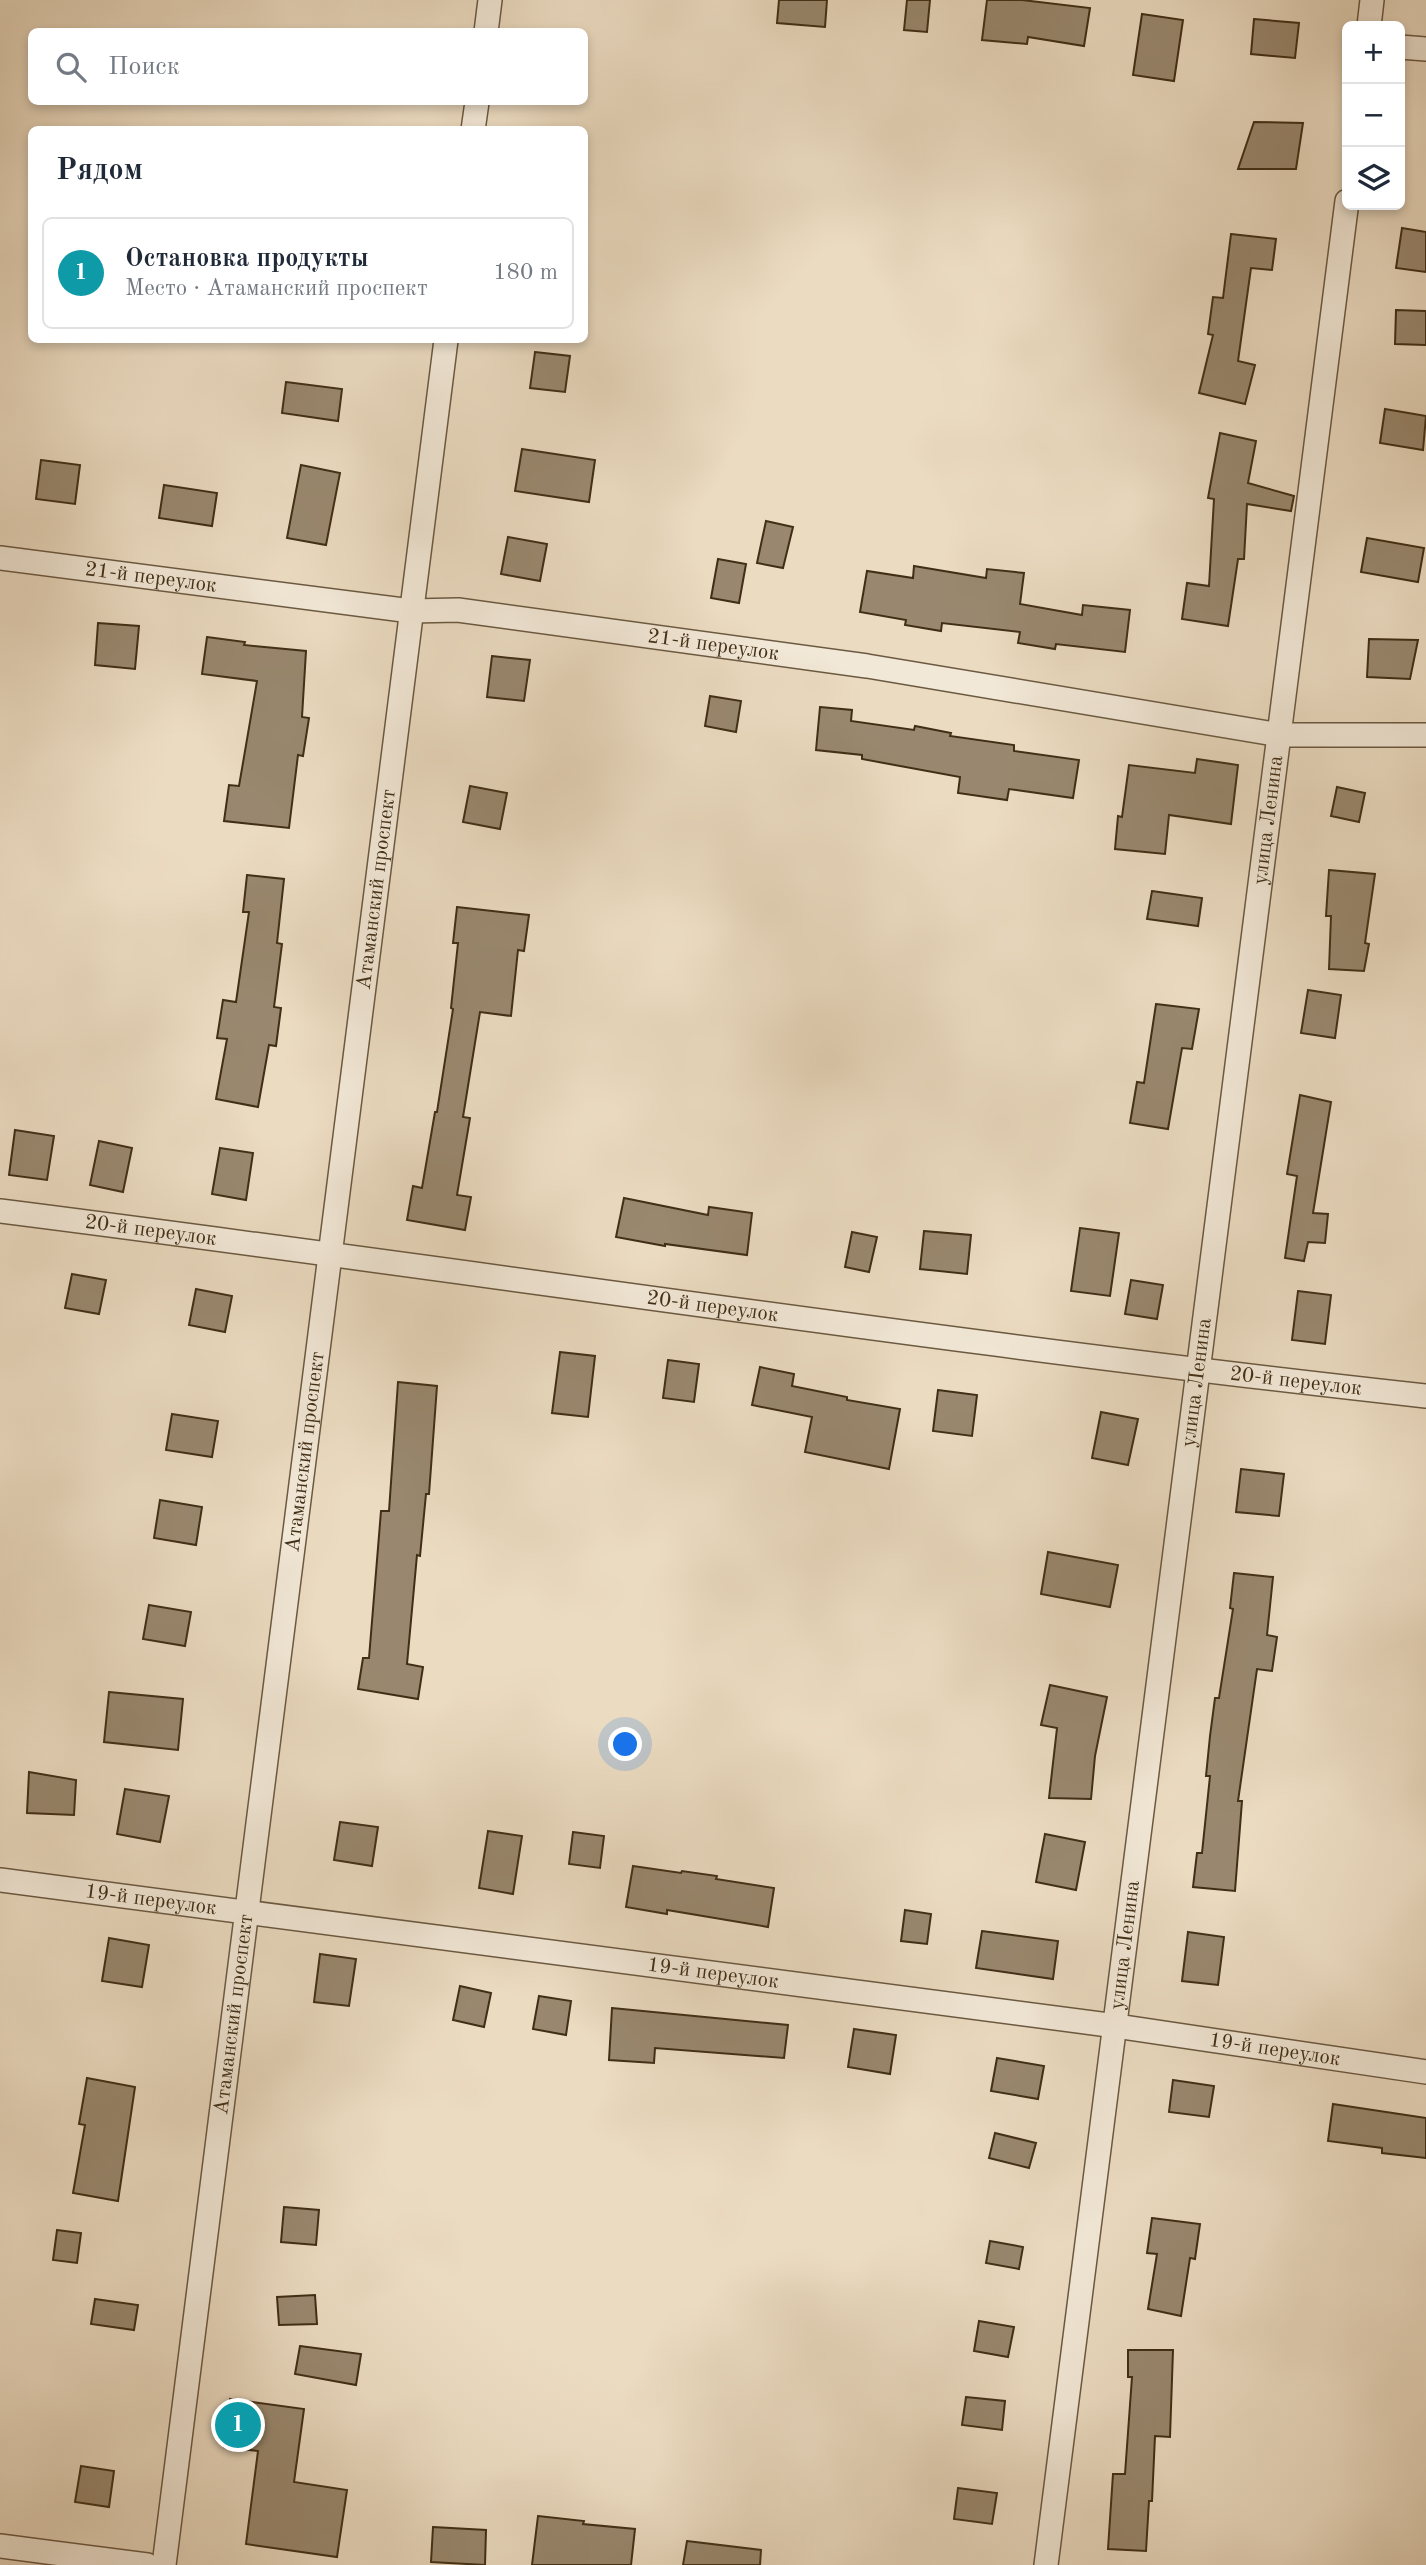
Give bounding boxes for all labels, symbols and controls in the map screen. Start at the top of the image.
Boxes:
map controls [1342,21,1405,210]
button: + [1342,21,1405,84]
search box [28,28,588,105]
icon: search [52,48,90,86]
text: Поиск [108,54,180,80]
button: − [1342,84,1405,147]
button: layers [1342,147,1405,210]
text: Рядом [56,156,143,186]
text: Остановка продукты [125,246,368,272]
text: 1 [74,261,88,284]
text: 180 m [493,261,558,284]
text: Место · Атаманский проспект [125,277,428,300]
street label: 21-й переулок [84,559,218,596]
street label: 21-й переулок [646,626,781,664]
street label: улица Ленина [1250,754,1287,886]
street label: Атаманский проспект [353,788,400,991]
street label: 20-й переулок [84,1211,218,1250]
street label: 20-й переулок [645,1287,780,1326]
street label: улица Ленина [1178,1317,1215,1449]
street label: Атаманский проспект [282,1350,328,1554]
street label: 20-й переулок [1229,1363,1363,1399]
your location [608,1727,642,1761]
street label: улица Ленина [1106,1879,1144,2011]
street label: 19-й переулок [84,1881,218,1919]
street label: Атаманский проспект [211,1913,257,2116]
street label: 19-й переулок [646,1954,780,1992]
street label: 19-й переулок [1208,2029,1342,2070]
pin: 1 [215,2399,261,2451]

